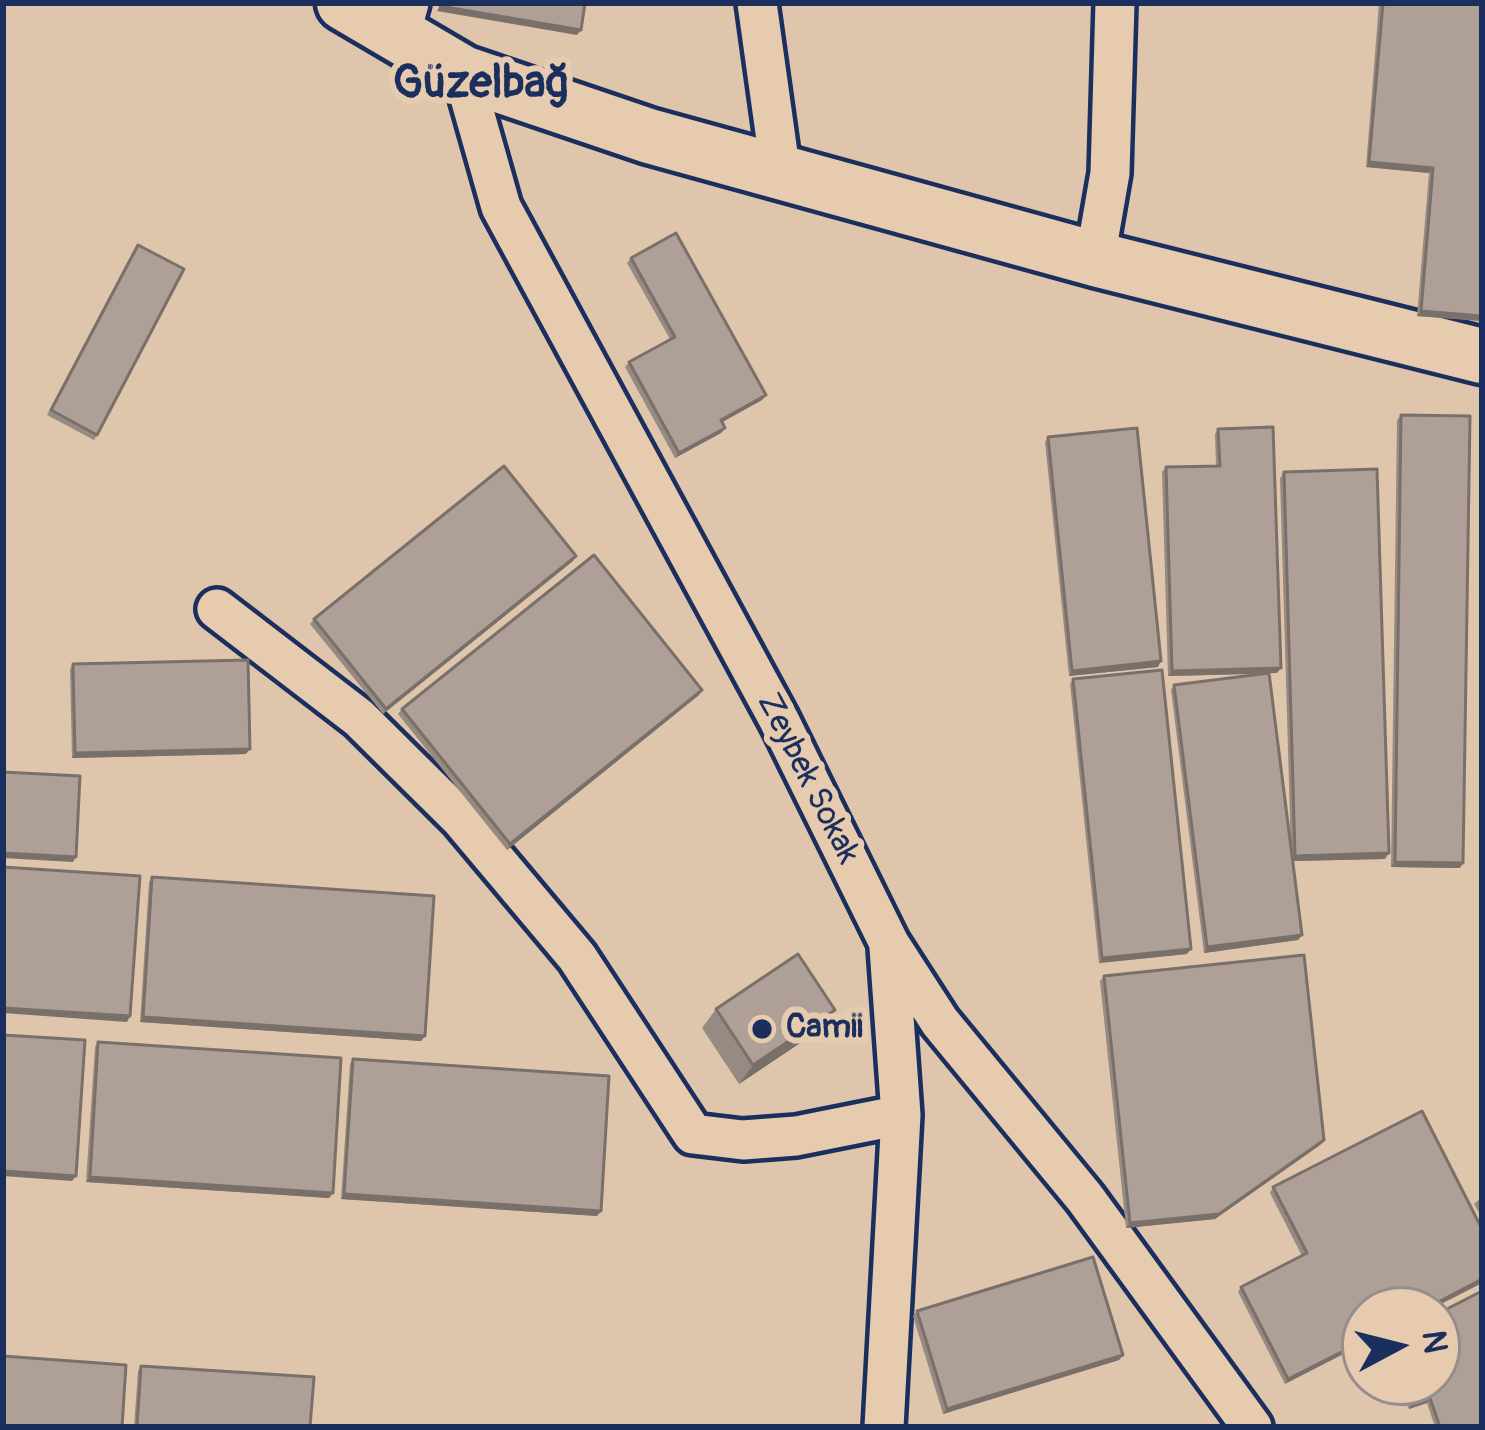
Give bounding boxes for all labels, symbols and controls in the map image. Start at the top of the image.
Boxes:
district label: Güzelbağ [393,59,569,113]
street label: Zeybek Sokak [747,687,867,871]
place label: Camii [786,1009,863,1049]
marker: Camii [749,1016,775,1042]
north arrow [1341,1286,1461,1406]
text: N [1413,1328,1456,1355]

